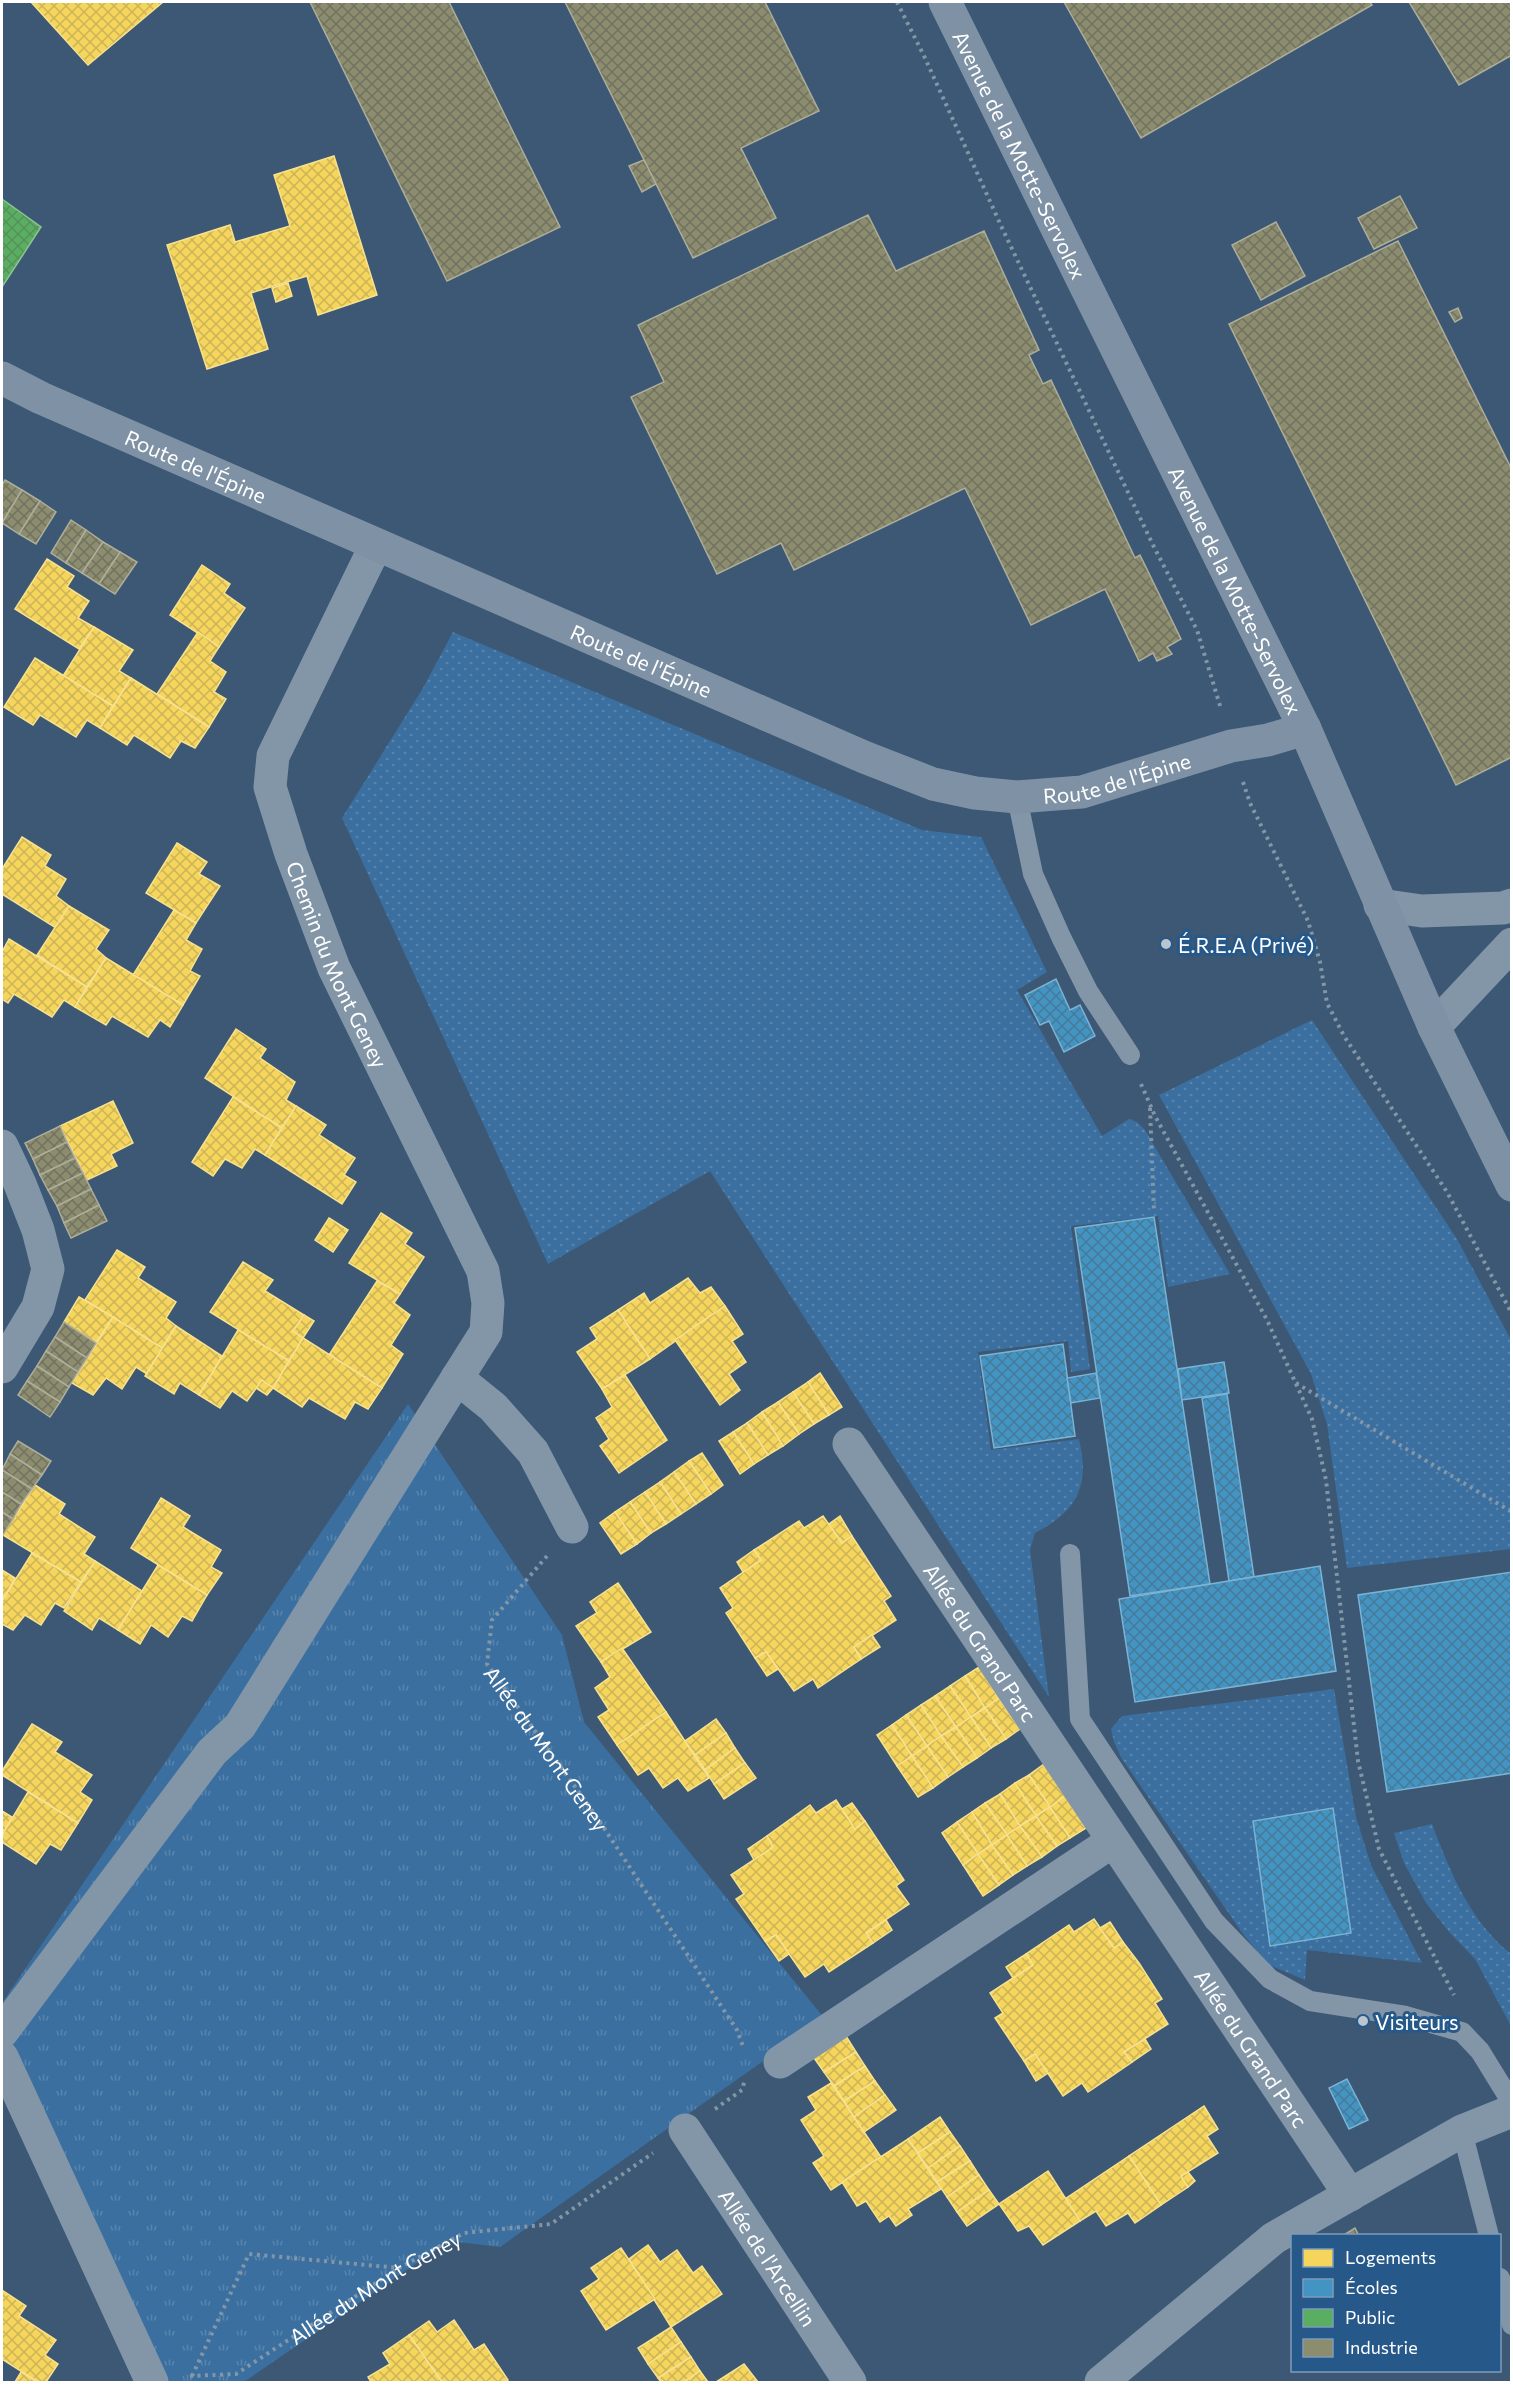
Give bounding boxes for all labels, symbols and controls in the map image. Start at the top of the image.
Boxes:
street label: Avenue de la Motte-Servolex [949,26,1092,282]
street label: Route de l'Épine [122,424,271,507]
street label: Avenue de la Motte-Servolex [1164,462,1308,718]
street label: Route de l'Épine [567,618,716,702]
street label: Route de l'Épine [1042,747,1193,807]
street label: Chemin du Mont Geney [282,857,394,1072]
place label: É.R.E.A (Privé) [1178,932,1314,957]
marker: É.R.E.A (Privé) [1159,937,1173,951]
street label: Allée du Grand Parc [919,1558,1043,1726]
street label: Allée du Mont Geney [480,1661,615,1835]
street label: Allée du Grand Parc [1190,1964,1314,2132]
place label: Visiteurs [1375,2009,1459,2034]
marker: Visiteurs [1356,2014,1370,2028]
street label: Allée de l'Arcellin [714,2184,822,2331]
street label: Allée du Mont Geney [284,2225,465,2349]
legend [1291,2234,1501,2372]
text: Logements [1345,2246,1436,2268]
text: Écoles [1345,2276,1398,2298]
text: Public [1345,2306,1395,2328]
text: Industrie [1345,2336,1418,2358]

